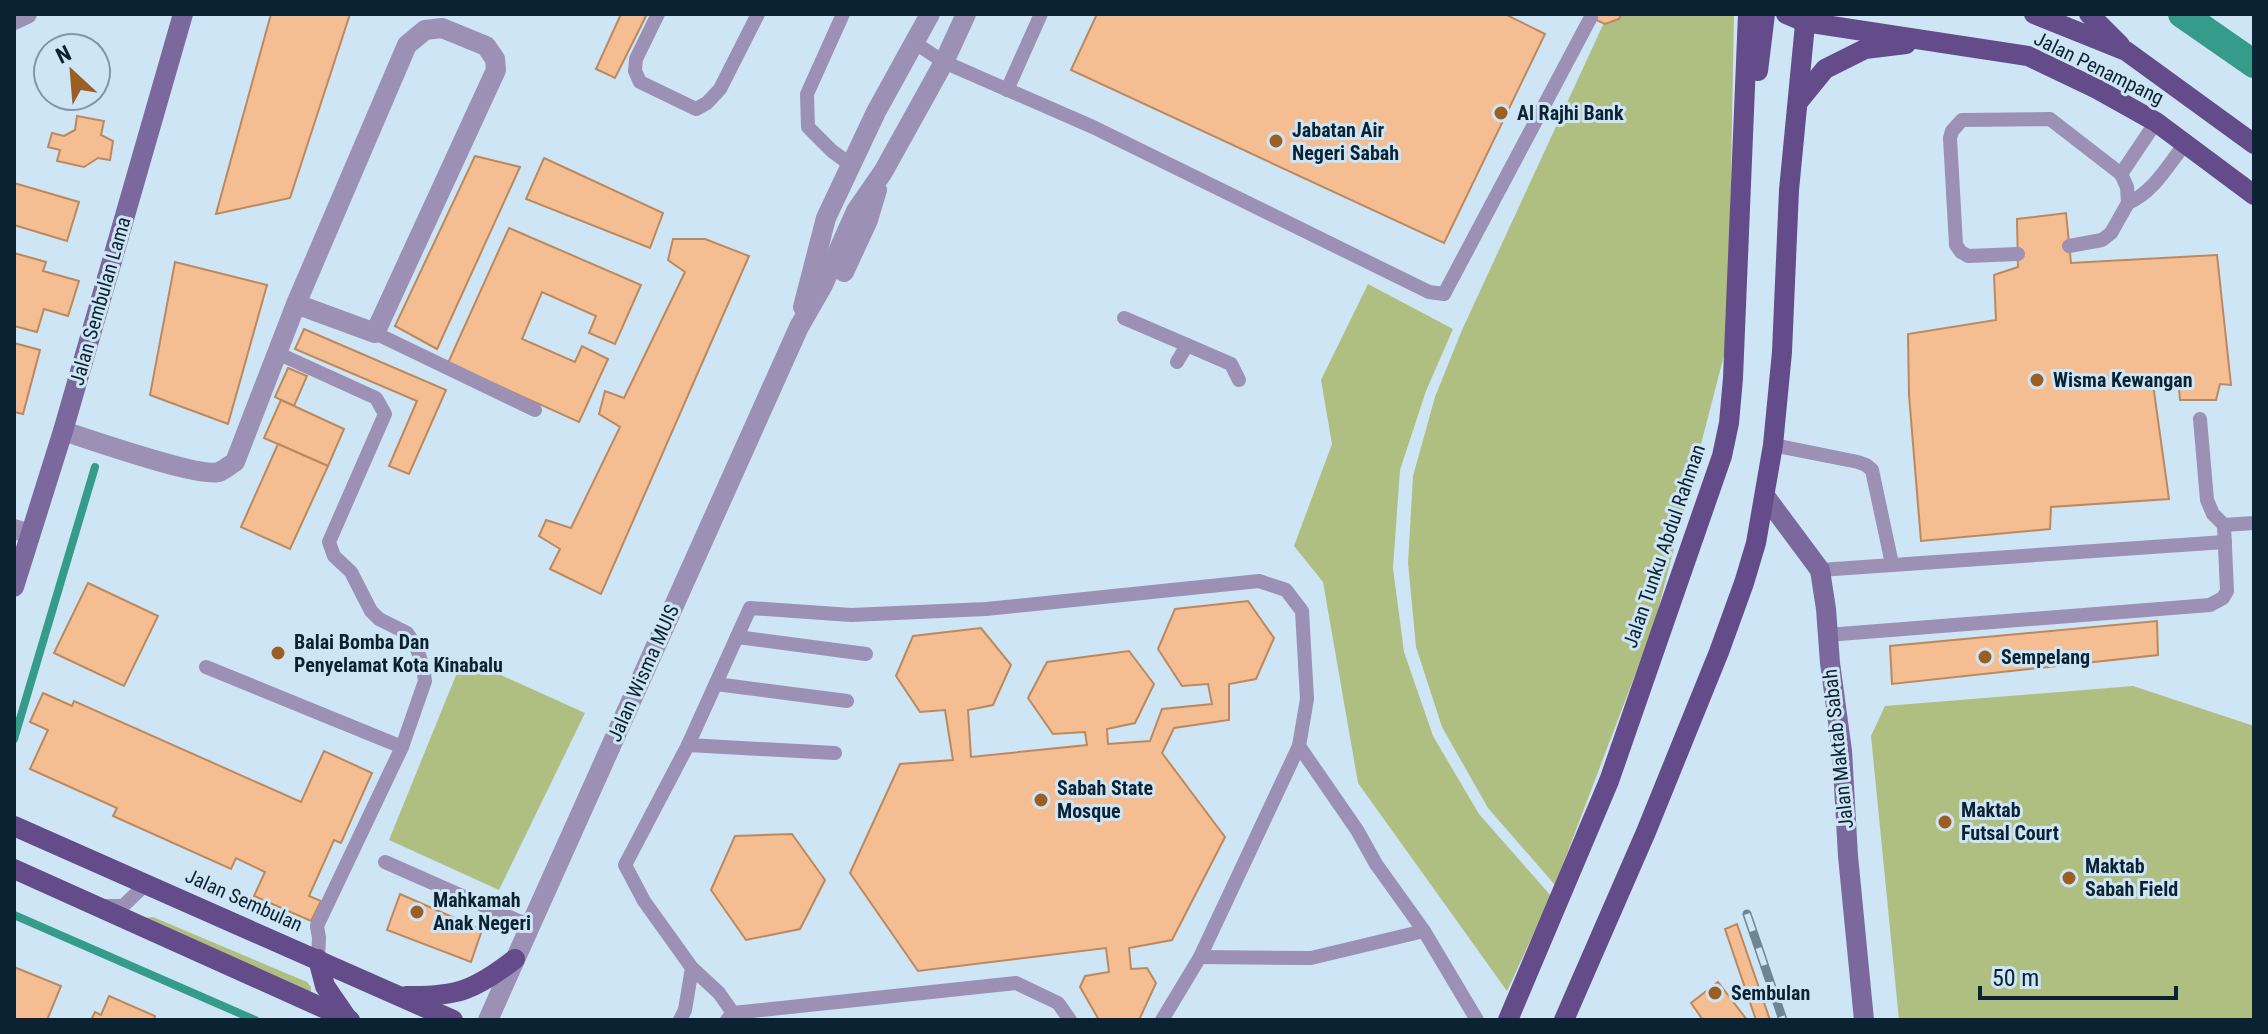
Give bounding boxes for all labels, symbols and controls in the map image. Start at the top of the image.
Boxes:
street label: Jalan Penampang [2030,26,2168,110]
north arrow [32,32,112,112]
text: N [52,40,75,69]
place label: Al Rajhi Bank [1517,101,1624,125]
marker: Al Rajhi Bank [1492,104,1510,122]
place label: Jabatan Air Negeri Sabah [1292,118,1399,165]
marker: Jabatan Air Negeri Sabah [1267,132,1285,150]
street label: Jalan Sembulan Lama [64,214,136,388]
place label: Wisma Kewangan [2053,368,2193,392]
marker: Wisma Kewangan [2028,371,2046,389]
street label: Jalan Tunku Abdul Rahman [1618,441,1710,651]
street label: Jalan Wisma MUIS [602,601,684,745]
place label: Balai Bomba Dan Penyelamat Kota Kinabalu [294,630,503,677]
marker: Balai Bomba Dan Penyelamat Kota Kinabalu [269,644,287,662]
place label: Sempelang [2001,645,2090,669]
marker: Sempelang [1976,648,1994,666]
street label: Jalan Maktab Sabah [1818,668,1858,830]
place label: Sabah State Mosque [1057,776,1153,823]
marker: Sabah State Mosque [1032,791,1050,809]
place label: Maktab Futsal Court [1961,798,2059,845]
marker: Maktab Futsal Court [1936,813,1954,831]
place label: Maktab Sabah Field [2085,854,2178,901]
street label: Jalan Sembulan [182,863,306,937]
marker: Maktab Sabah Field [2060,869,2078,887]
place label: Mahkamah Anak Negeri [433,888,531,935]
marker: Mahkamah Anak Negeri [408,903,426,921]
scale bar [1980,950,2176,1000]
text: 50 m [1992,964,2039,992]
place label: Sembulan [1731,981,1810,1005]
marker: Sembulan [1706,984,1724,1002]

